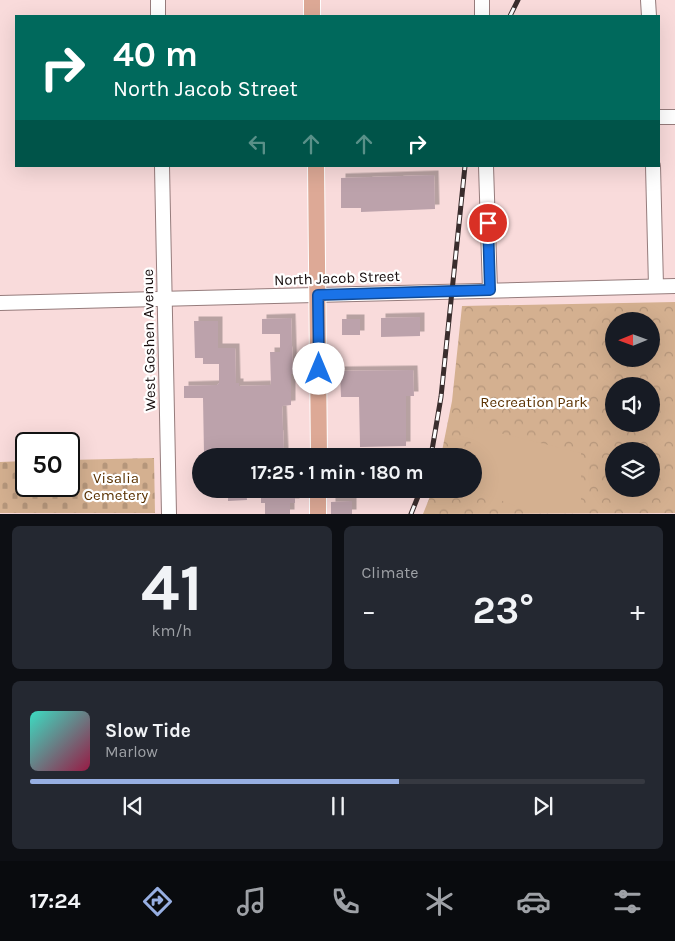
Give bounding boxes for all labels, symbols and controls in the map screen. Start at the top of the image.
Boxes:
text: 40 m [113,34,198,75]
icon: right [30,35,95,100]
text: North Jacob Street [113,76,298,102]
icon: left [244,130,272,158]
icon: ahead [297,130,325,158]
icon: ahead [350,130,378,158]
icon: right [403,130,431,158]
pin [467,202,509,244]
icon: arrive [474,209,502,237]
street label: North Jacob Street [274,267,401,289]
street label: West Goshen Avenue [139,269,159,411]
north arrow [605,312,660,368]
map controls [605,312,660,497]
position arrow [292,342,344,394]
button: sound [605,377,660,432]
park label: Recreation Park [480,393,588,411]
speed limit sign: 50 [15,432,80,497]
button: layers [605,442,660,497]
text: 17:25 · 1 min · 180 m [251,462,423,484]
park label: Visalia Cemetery [84,469,148,504]
text: 41 [141,550,203,626]
text: Climate [362,563,419,582]
text: 23° [473,588,534,633]
text: − [362,594,376,627]
text: + [630,594,645,627]
text: km/h [151,621,192,640]
text: Slow Tide [105,720,191,742]
text: Marlow [105,742,158,761]
icon: previous [119,792,147,820]
icon: pause [324,792,352,820]
icon: next [529,792,557,820]
icon: directions [140,884,175,919]
icon: music [234,884,269,919]
icon: phone [328,884,363,919]
icon: climate [422,884,457,919]
icon: car [516,884,551,919]
icon: filters [610,884,645,919]
text: 17:24 [30,888,81,914]

